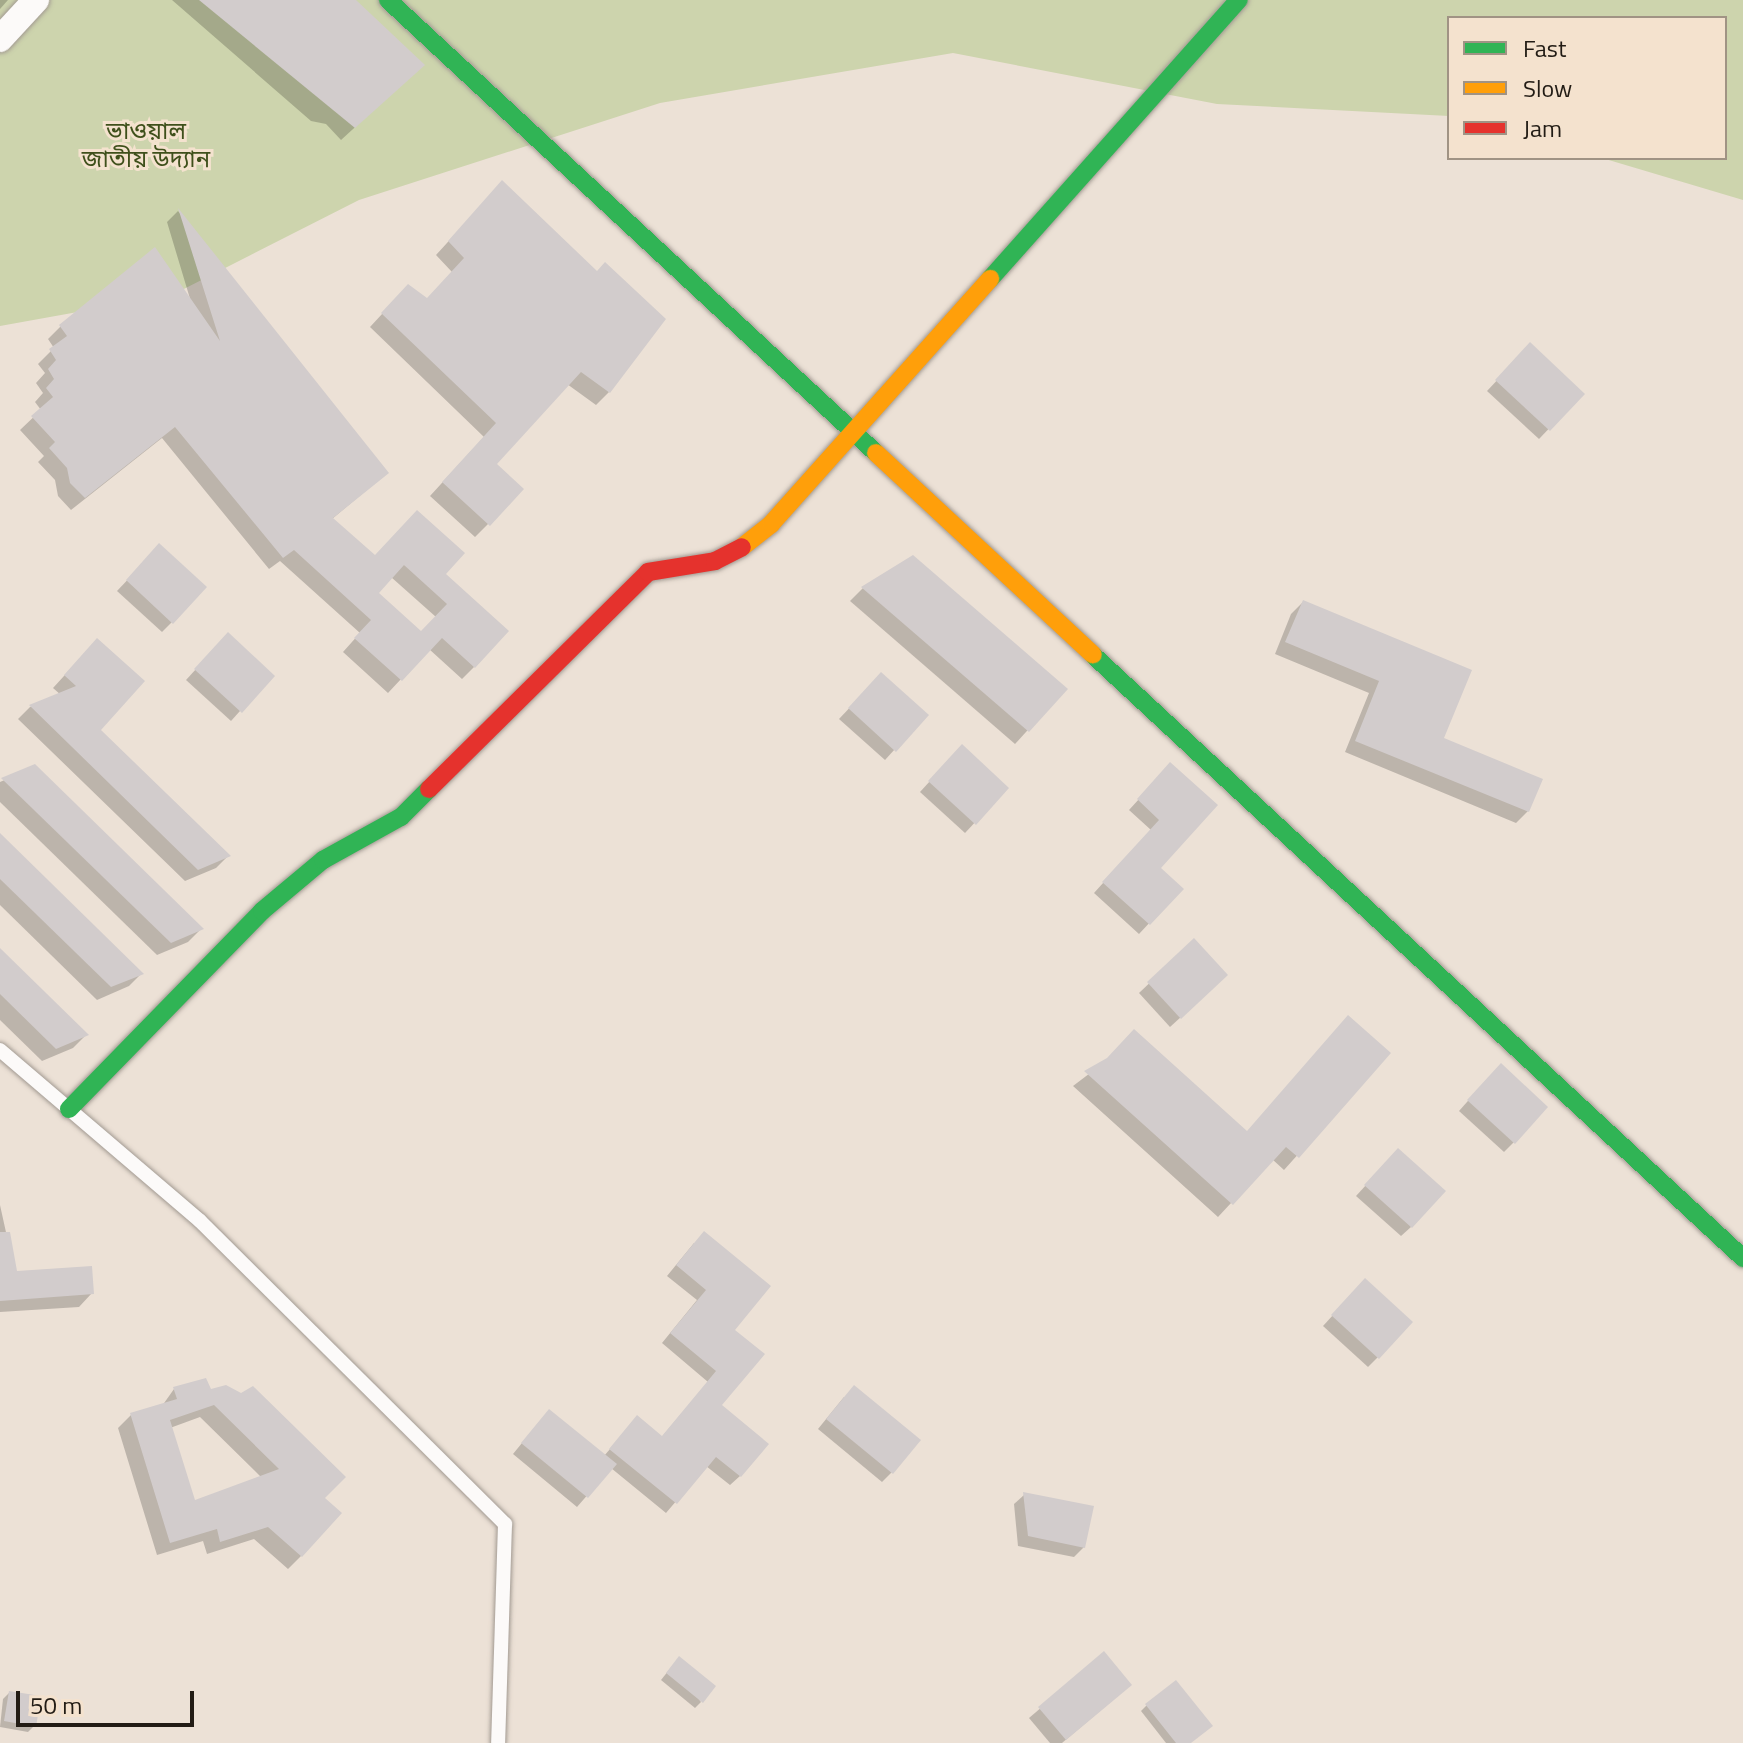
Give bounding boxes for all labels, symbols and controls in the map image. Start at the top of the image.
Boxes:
legend [1447,16,1727,160]
text: Fast [1523,30,1566,66]
text: Slow [1523,70,1572,106]
text: Jam [1523,110,1562,146]
park label: ভাওয়াল জাতীয় উদ্যান [82,117,210,173]
scale bar [20,1675,198,1725]
text: 50 m [30,1687,82,1723]

